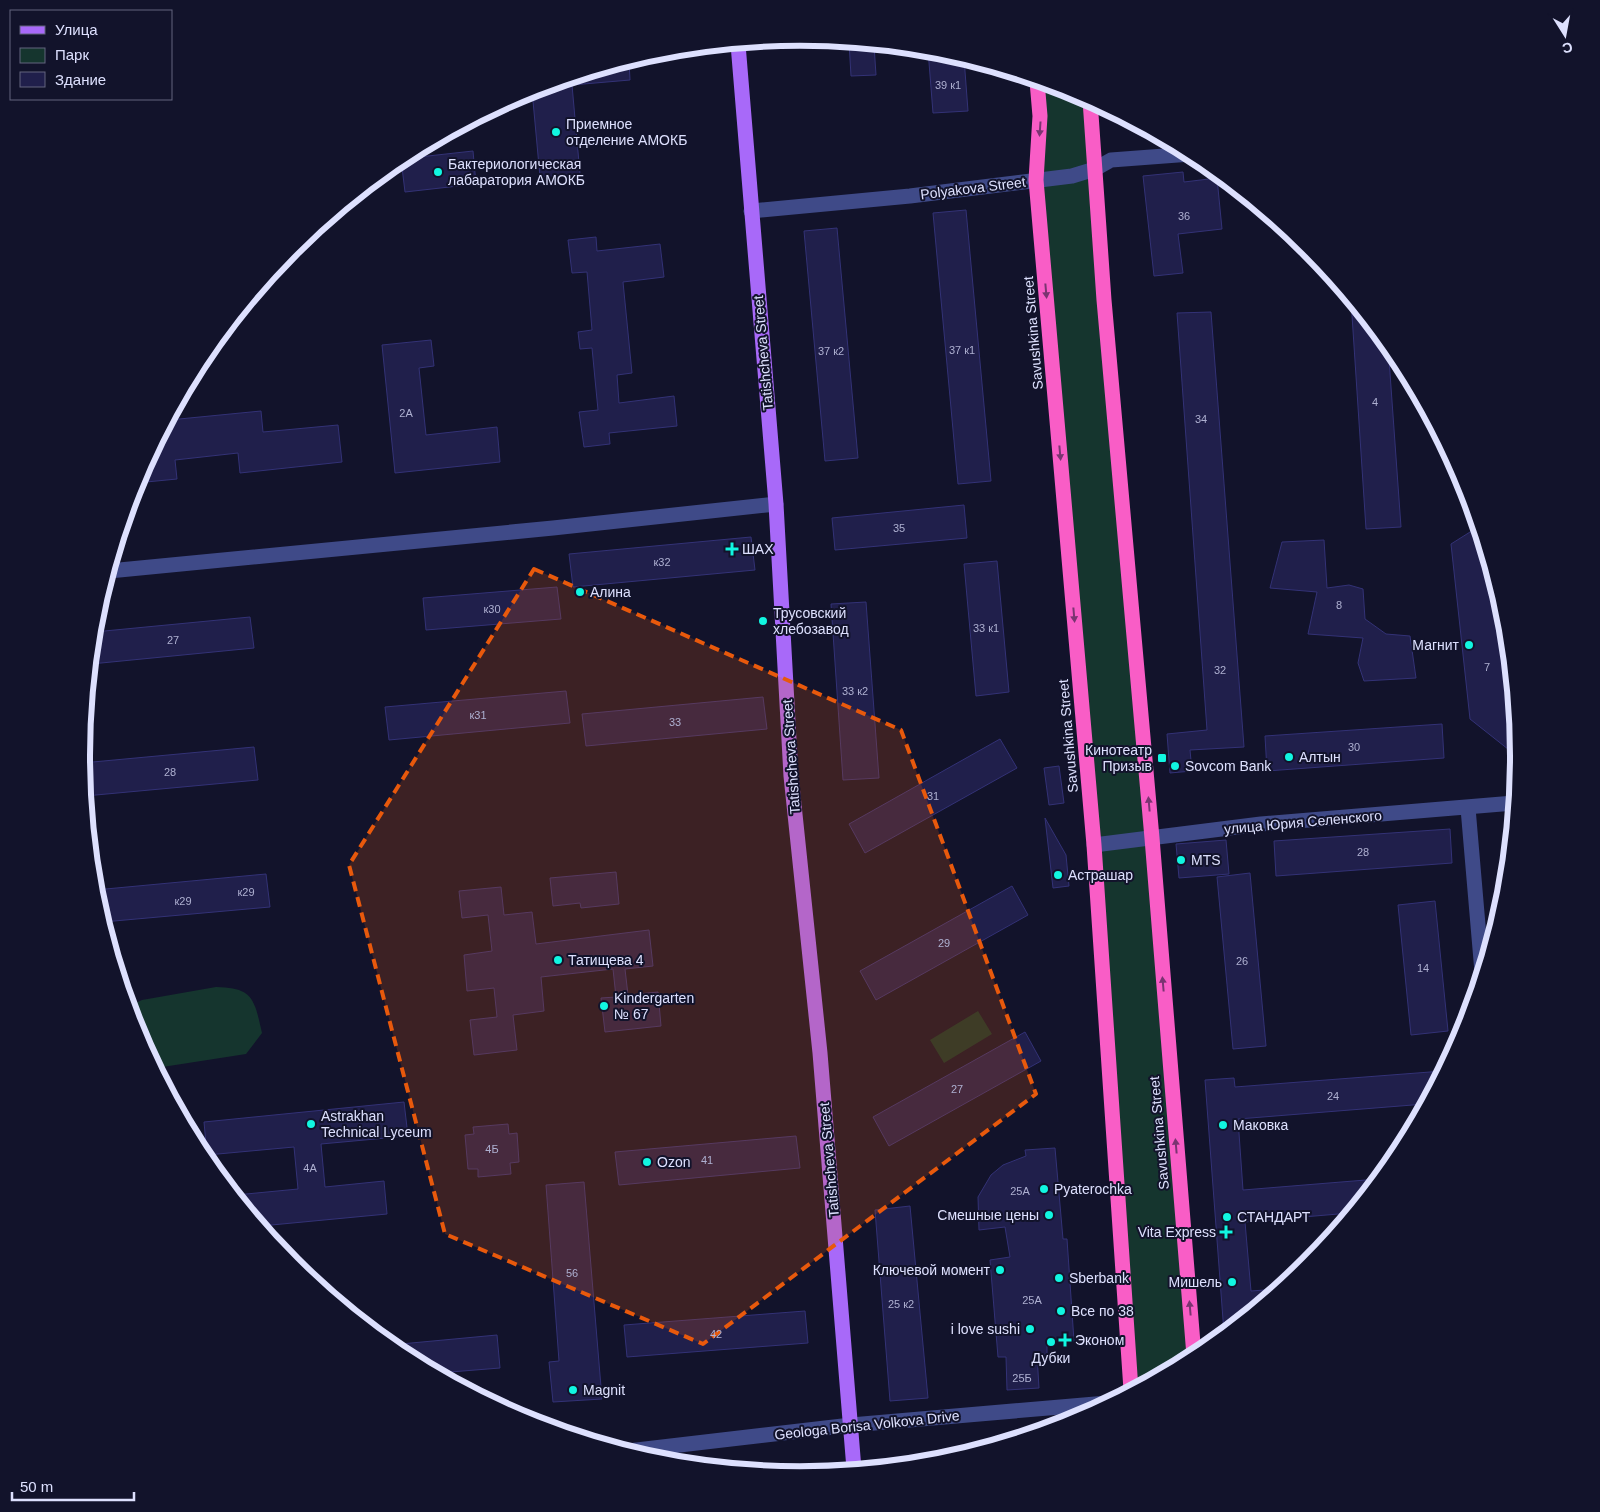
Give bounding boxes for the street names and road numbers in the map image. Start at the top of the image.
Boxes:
street label: Polyakova Street [919,174,1027,202]
street label: Savushkina Street [1020,276,1046,390]
street label: Tatishcheva Street [750,295,776,411]
street label: Savushkina Street [1055,679,1081,793]
street label: Tatishcheva Street [779,699,803,815]
street label: улица Юрия Селенского [1223,807,1383,837]
street label: Savushkina Street [1146,1076,1172,1190]
street label: Tatishcheva Street [816,1102,842,1218]
street label: Geologa Borisa Volkova Drive [774,1407,961,1443]

